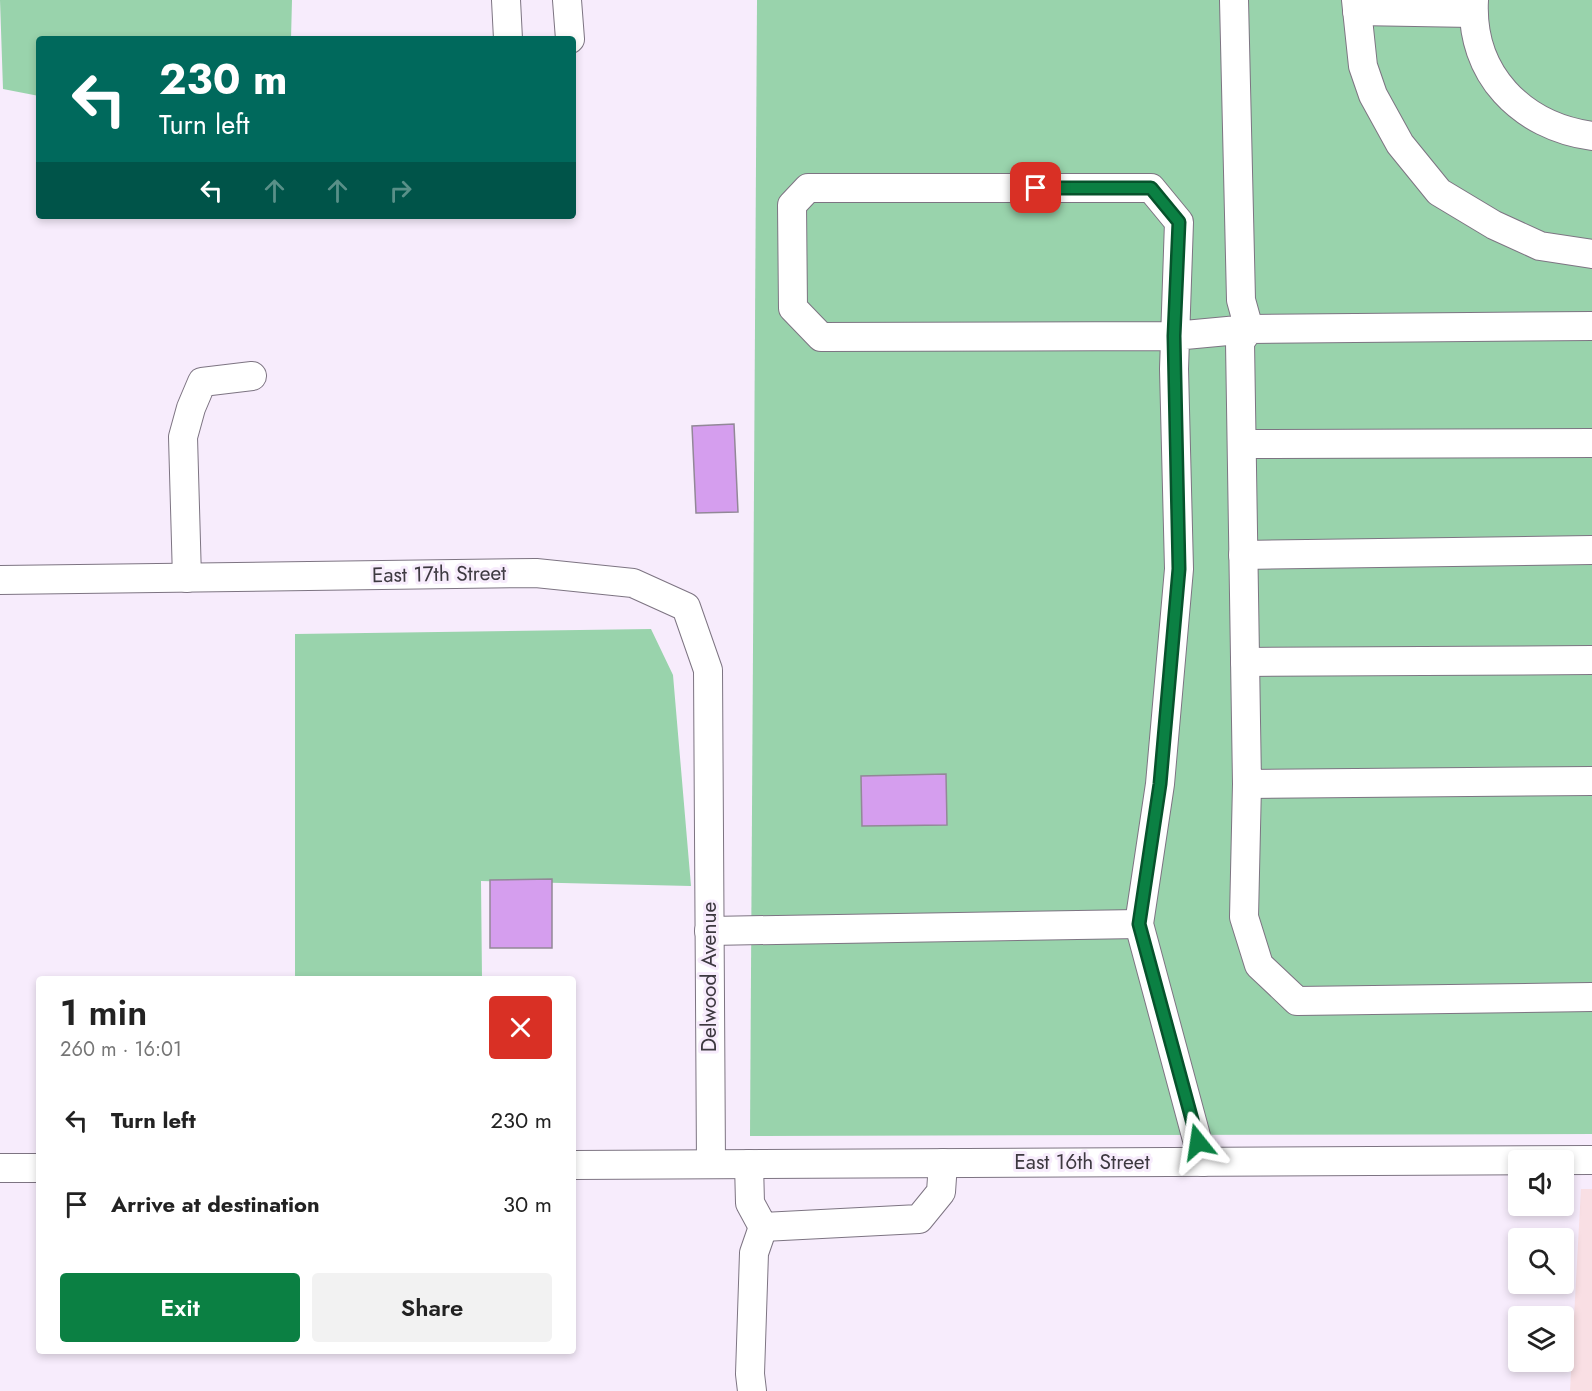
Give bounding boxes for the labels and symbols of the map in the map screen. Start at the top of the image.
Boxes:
pin [1010,162,1061,213]
street label: East 17th Street [372,558,506,590]
street label: Delwood Avenue [694,902,724,1052]
position arrow [1166,1110,1230,1174]
street label: East 16th Street [1014,1147,1150,1177]

